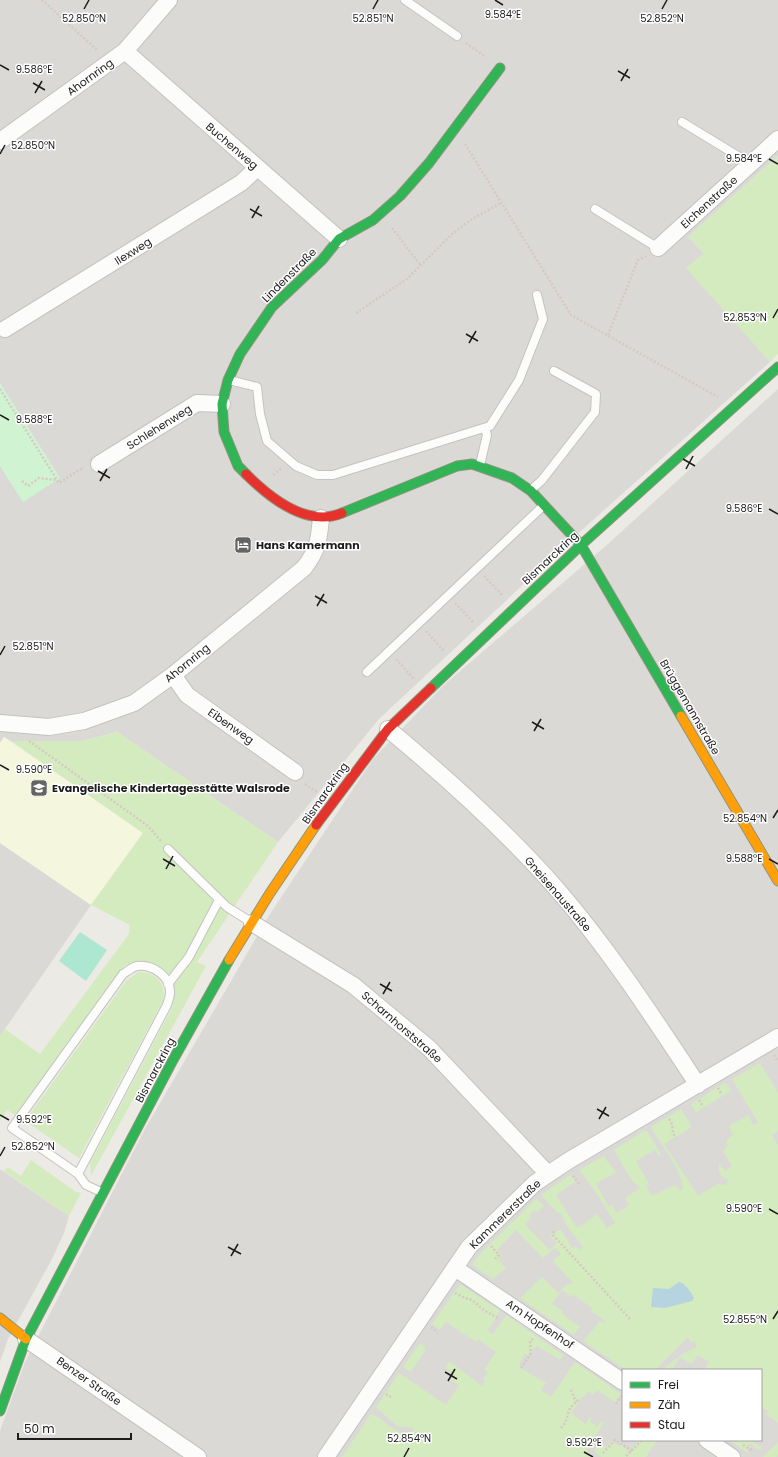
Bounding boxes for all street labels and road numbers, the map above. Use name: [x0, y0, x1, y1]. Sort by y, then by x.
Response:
street label: Ahornring: [63, 55, 117, 99]
street label: Buchenweg: [202, 119, 262, 173]
street label: Eichenstraße: [677, 172, 741, 232]
street label: Ilexweg: [111, 233, 155, 269]
street label: Lindenstraße: [258, 244, 320, 306]
street label: Schlehenweg: [123, 401, 195, 453]
street label: Bismarckring: [518, 528, 582, 588]
street label: Ahornring: [161, 640, 213, 686]
street label: Brüggemannstraße: [656, 656, 724, 758]
street label: Eibenweg: [205, 704, 257, 748]
street label: Bismarckring: [298, 759, 352, 827]
street label: Gneisenaustraße: [521, 853, 595, 935]
street label: Scharnhorststraße: [358, 987, 446, 1067]
street label: Bismarckring: [131, 1035, 179, 1105]
street label: Kammererstraße: [466, 1175, 545, 1252]
street label: Am Hopfenhof: [503, 1295, 578, 1353]
street label: Benzer Straße: [53, 1353, 125, 1409]

